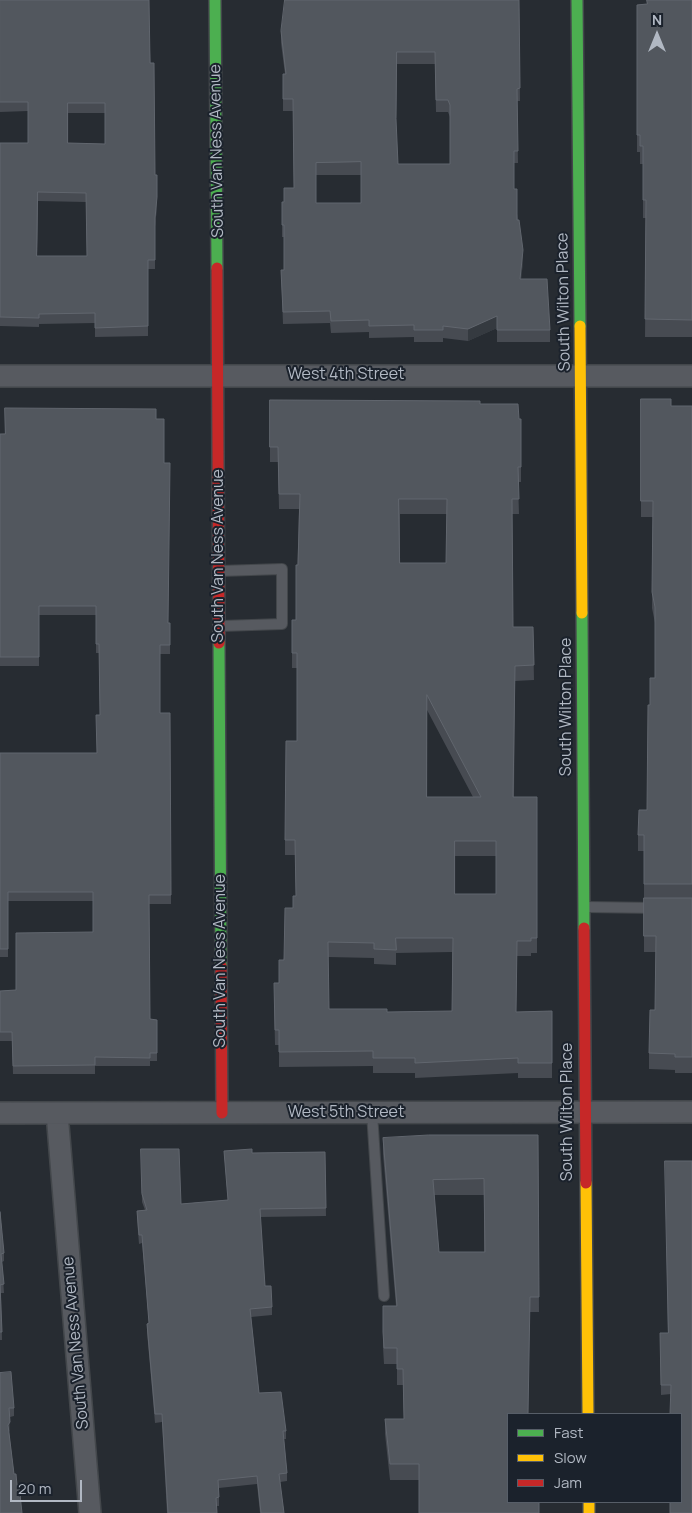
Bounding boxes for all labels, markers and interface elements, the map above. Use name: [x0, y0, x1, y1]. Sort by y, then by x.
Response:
north arrow: [632, 10, 682, 60]
text: N: [652, 10, 662, 29]
street label: South Van Ness Avenue: [206, 64, 228, 238]
street label: South Wilton Place: [553, 233, 575, 371]
street label: West 4th Street: [288, 365, 404, 385]
street label: South Van Ness Avenue: [209, 469, 229, 643]
street label: South Wilton Place: [557, 638, 577, 776]
street label: South Van Ness Avenue: [211, 874, 231, 1048]
street label: South Wilton Place: [558, 1043, 578, 1181]
street label: West 5th Street: [288, 1103, 404, 1123]
street label: South Van Ness Avenue: [59, 1256, 93, 1430]
legend: [507, 1413, 682, 1503]
text: Fast: [554, 1422, 583, 1443]
text: Slow: [554, 1447, 587, 1468]
scale bar: [12, 1470, 85, 1502]
text: Jam: [554, 1472, 582, 1493]
text: 20 m: [18, 1478, 51, 1499]

